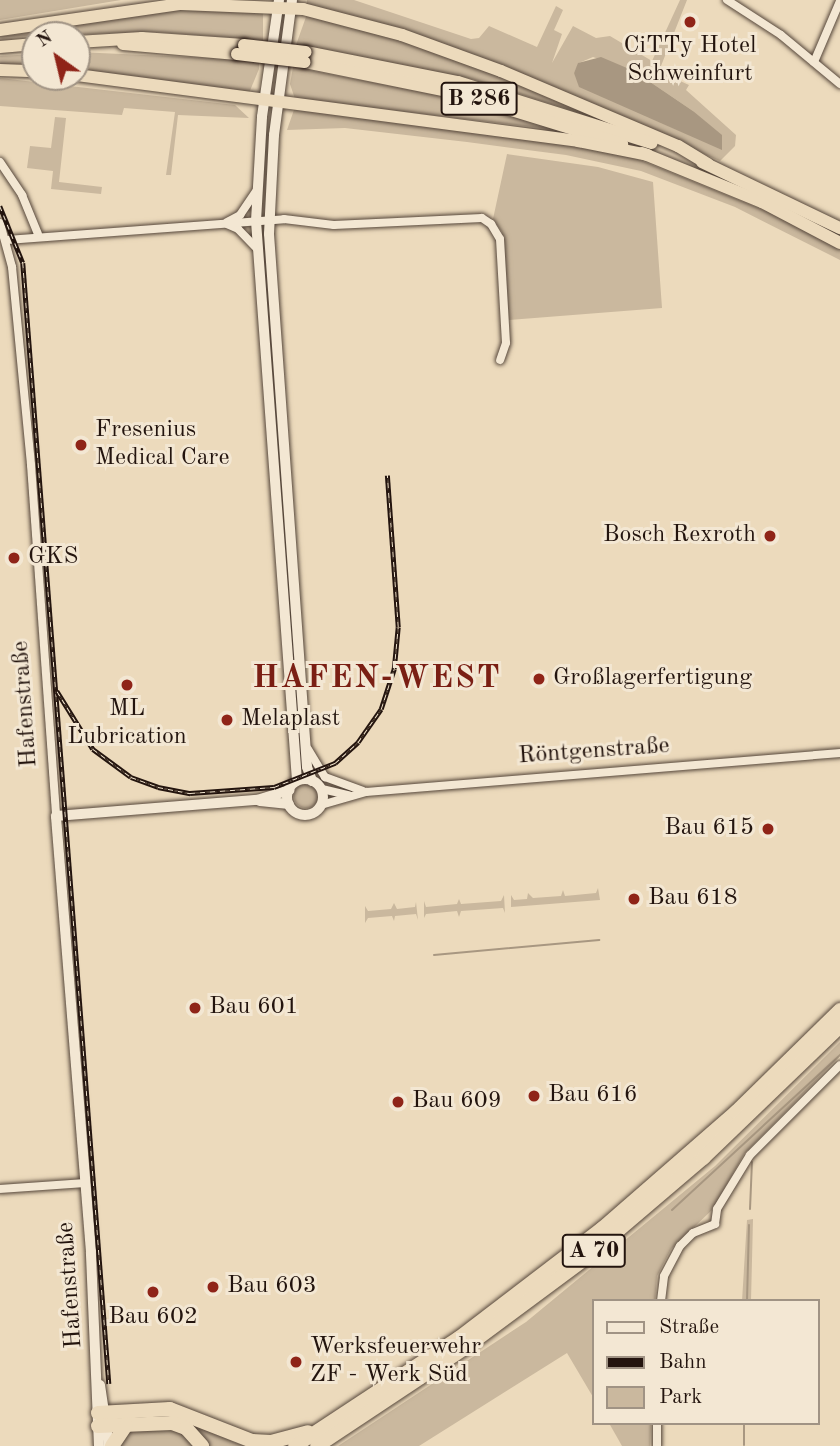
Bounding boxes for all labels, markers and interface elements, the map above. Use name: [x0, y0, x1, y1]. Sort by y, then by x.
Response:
marker: CiTTy Hotel Schweinfurt: [682, 14, 698, 30]
north arrow: [21, 21, 91, 91]
text: N: [34, 28, 56, 52]
place label: CiTTy Hotel Schweinfurt: [623, 33, 757, 89]
road number: B 286: [440, 80, 518, 118]
place label: Fresenius Medical Care: [95, 417, 229, 473]
marker: Fresenius Medical Care: [73, 437, 89, 453]
place label: Bosch Rexroth: [603, 522, 756, 550]
marker: Bosch Rexroth: [762, 528, 778, 544]
place label: GKS: [28, 544, 78, 572]
marker: GKS: [6, 550, 22, 566]
street label: Hafenstraße: [7, 640, 45, 768]
district label: HAFEN-WEST: [253, 660, 501, 698]
place label: Großlagerfertigung: [553, 665, 752, 693]
marker: Großlagerfertigung: [531, 671, 547, 687]
marker: ML Lubrication: [119, 677, 135, 693]
place label: ML Lubrication: [67, 696, 187, 752]
place label: Melaplast: [241, 706, 340, 734]
marker: Melaplast: [219, 712, 235, 728]
street label: Röntgenstraße: [517, 732, 671, 772]
place label: Bau 615: [664, 815, 754, 843]
marker: Bau 615: [760, 821, 776, 837]
place label: Bau 618: [648, 885, 738, 913]
marker: Bau 618: [626, 891, 642, 907]
place label: Bau 601: [209, 994, 299, 1022]
marker: Bau 601: [187, 1000, 203, 1016]
place label: Bau 616: [548, 1082, 638, 1110]
place label: Bau 609: [412, 1088, 502, 1116]
marker: Bau 616: [526, 1088, 542, 1104]
marker: Bau 609: [390, 1094, 406, 1110]
street label: Hafenstraße: [52, 1221, 90, 1349]
road number: A 70: [561, 1232, 627, 1270]
place label: Bau 603: [227, 1273, 317, 1301]
marker: Bau 603: [205, 1279, 221, 1295]
marker: Bau 602: [145, 1284, 161, 1300]
legend: [592, 1299, 819, 1425]
place label: Bau 602: [108, 1304, 198, 1332]
text: Straße: [659, 1317, 719, 1338]
place label: Werksfeuerwehr ZF - Werk Süd: [310, 1334, 481, 1390]
text: Bahn: [659, 1352, 707, 1373]
marker: Werksfeuerwehr ZF - Werk Süd: [288, 1354, 304, 1370]
text: Park: [659, 1387, 702, 1408]

